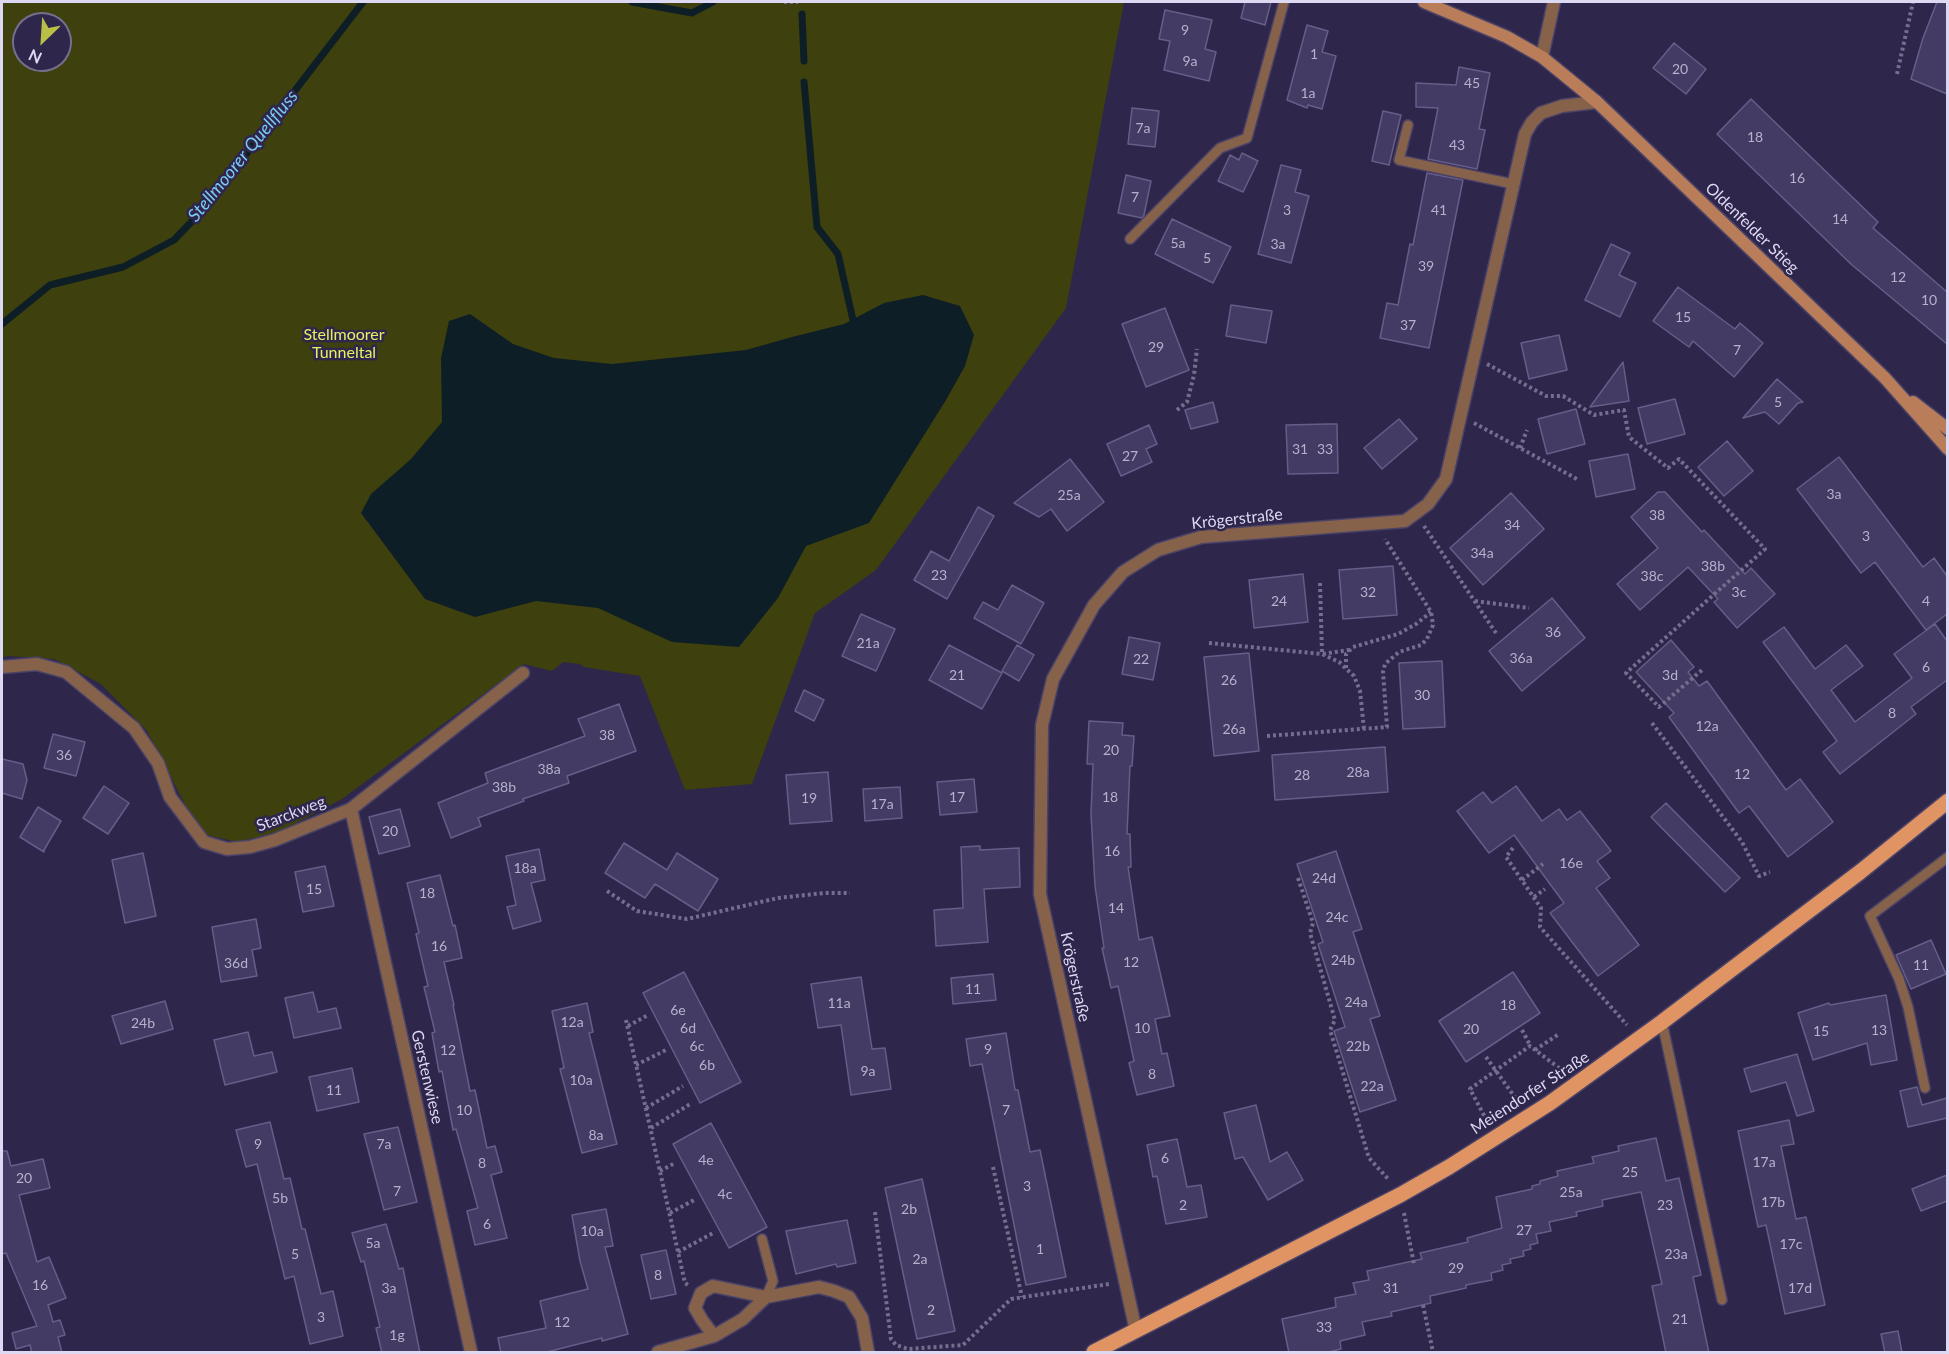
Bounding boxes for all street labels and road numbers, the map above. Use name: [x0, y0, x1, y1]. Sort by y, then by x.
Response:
street label: Oldenfelder Stieg: [1701, 179, 1803, 277]
street label: Krögerstraße: [1190, 505, 1284, 533]
street label: Starckweg: [254, 792, 328, 836]
street label: Krögerstraße: [1056, 930, 1094, 1024]
street label: Gerstenwiese: [407, 1028, 447, 1126]
street label: Meiendorfer Straße: [1467, 1048, 1593, 1138]

